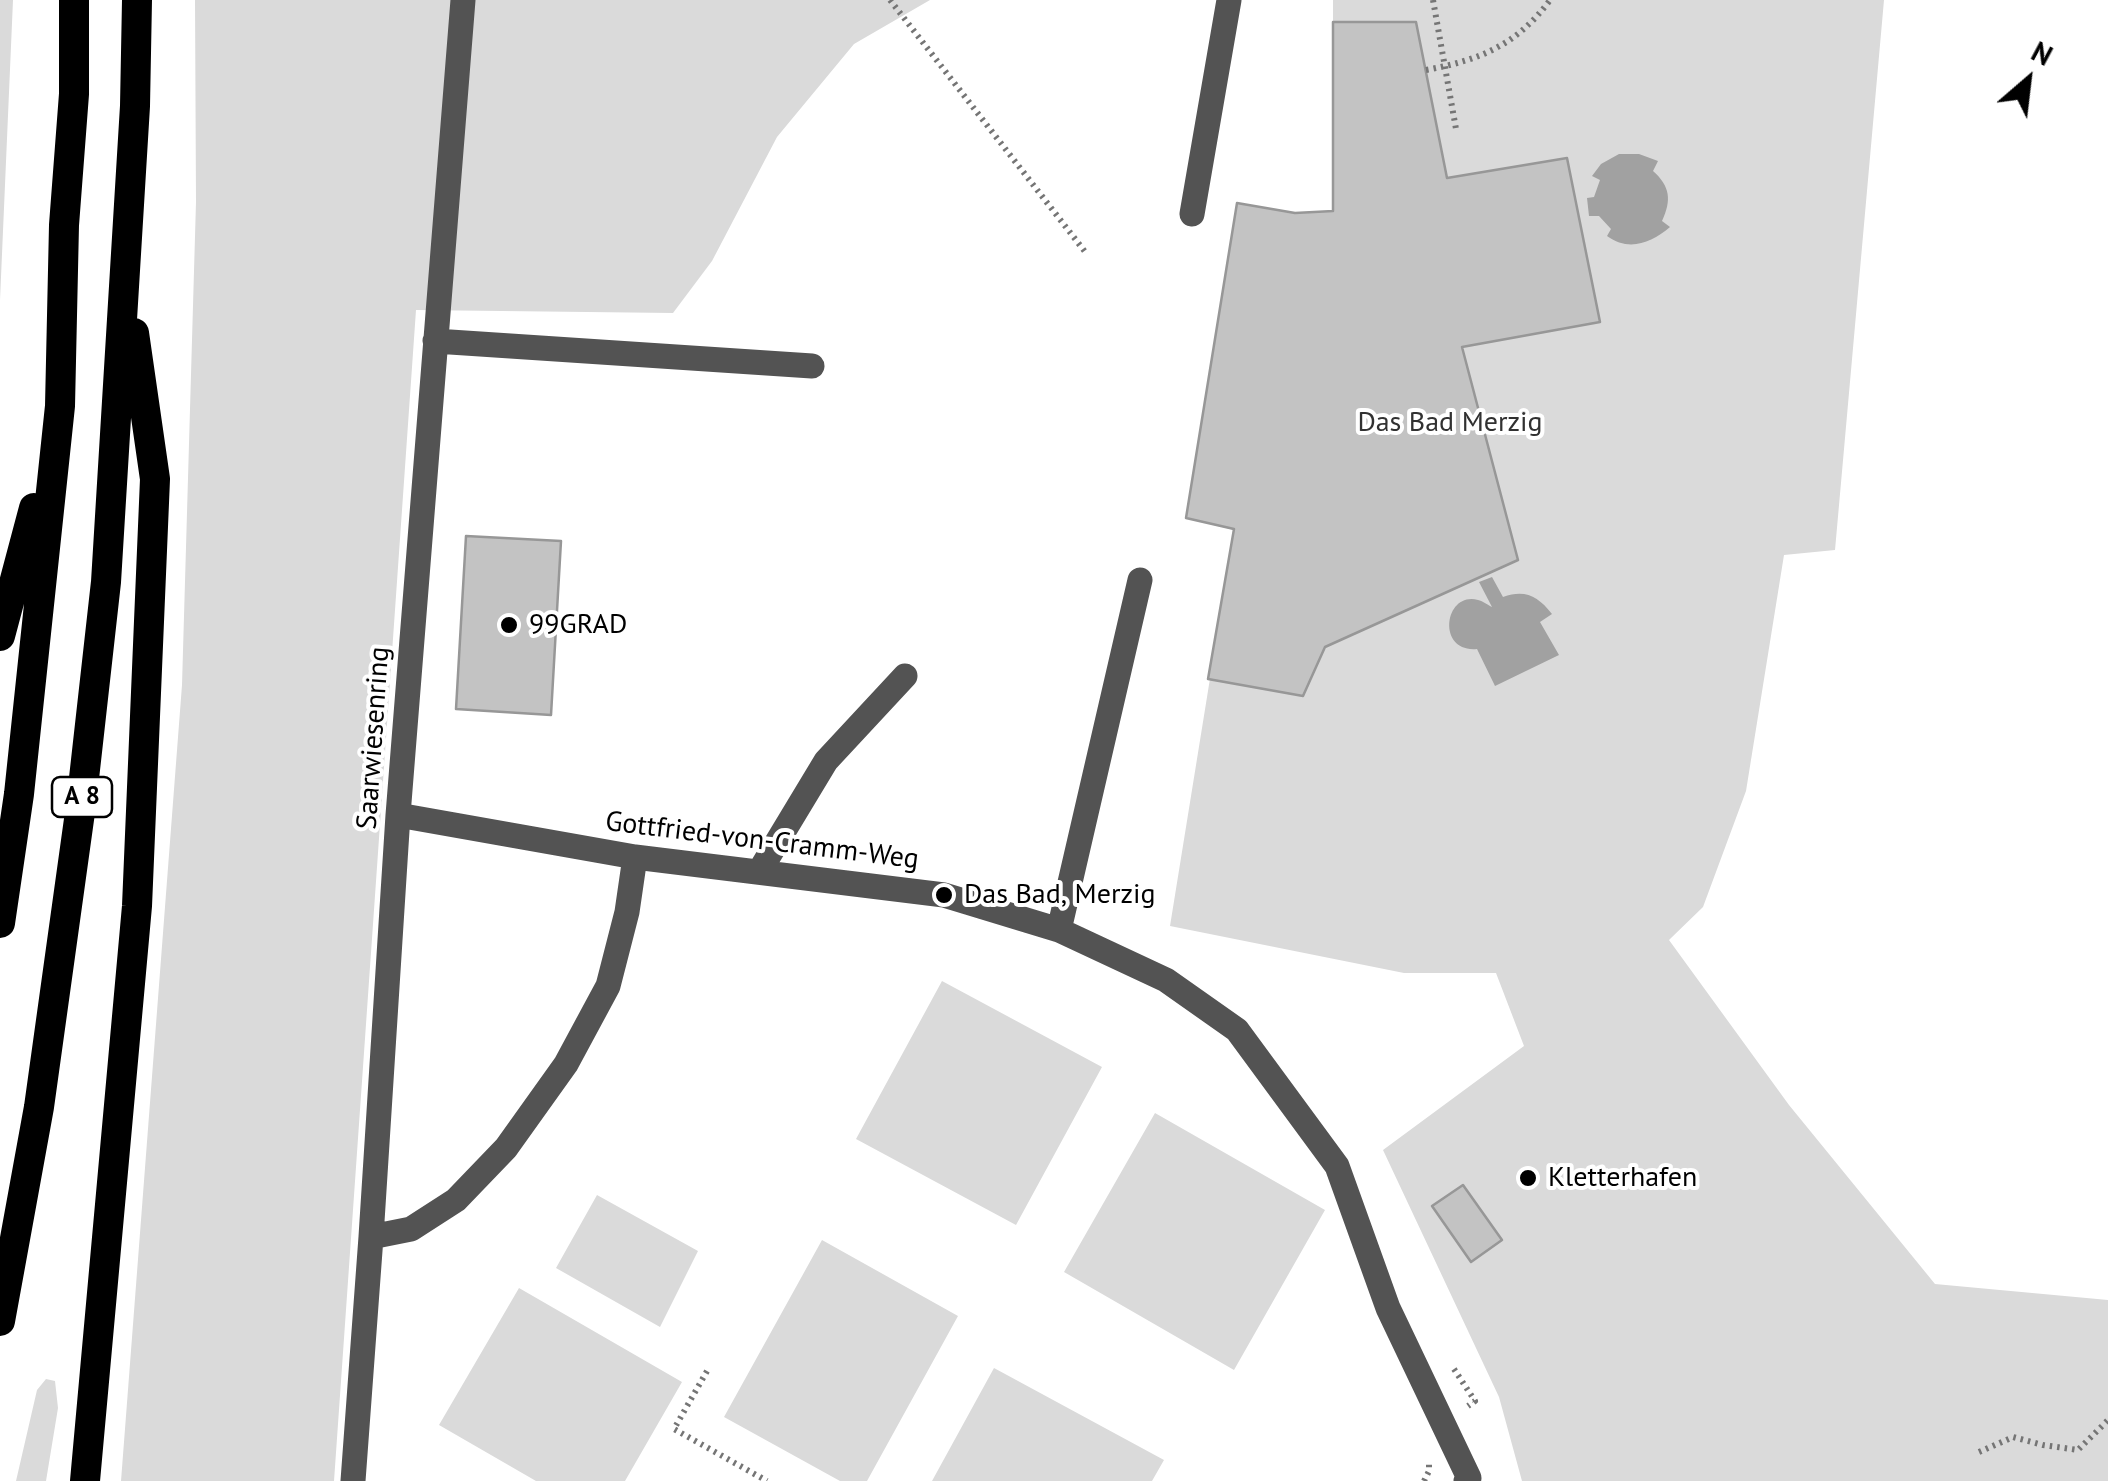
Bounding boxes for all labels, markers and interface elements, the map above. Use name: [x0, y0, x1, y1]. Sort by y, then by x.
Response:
north arrow: [1978, 30, 2078, 130]
text: N: [2026, 32, 2059, 74]
park label: Das Bad Merzig: [1357, 406, 1543, 440]
place label: 99GRAD: [529, 608, 627, 642]
marker: 99GRAD: [498, 614, 520, 636]
street label: Saarwiesenring: [351, 645, 397, 831]
road number: A 8: [52, 777, 112, 817]
street label: Gottfried-von-Cramm-Weg: [603, 805, 921, 877]
place label: Das Bad, Merzig: [964, 878, 1155, 912]
marker: Das Bad, Merzig: [933, 884, 955, 906]
place label: Kletterhafen: [1548, 1161, 1697, 1195]
marker: Kletterhafen: [1517, 1167, 1539, 1189]

